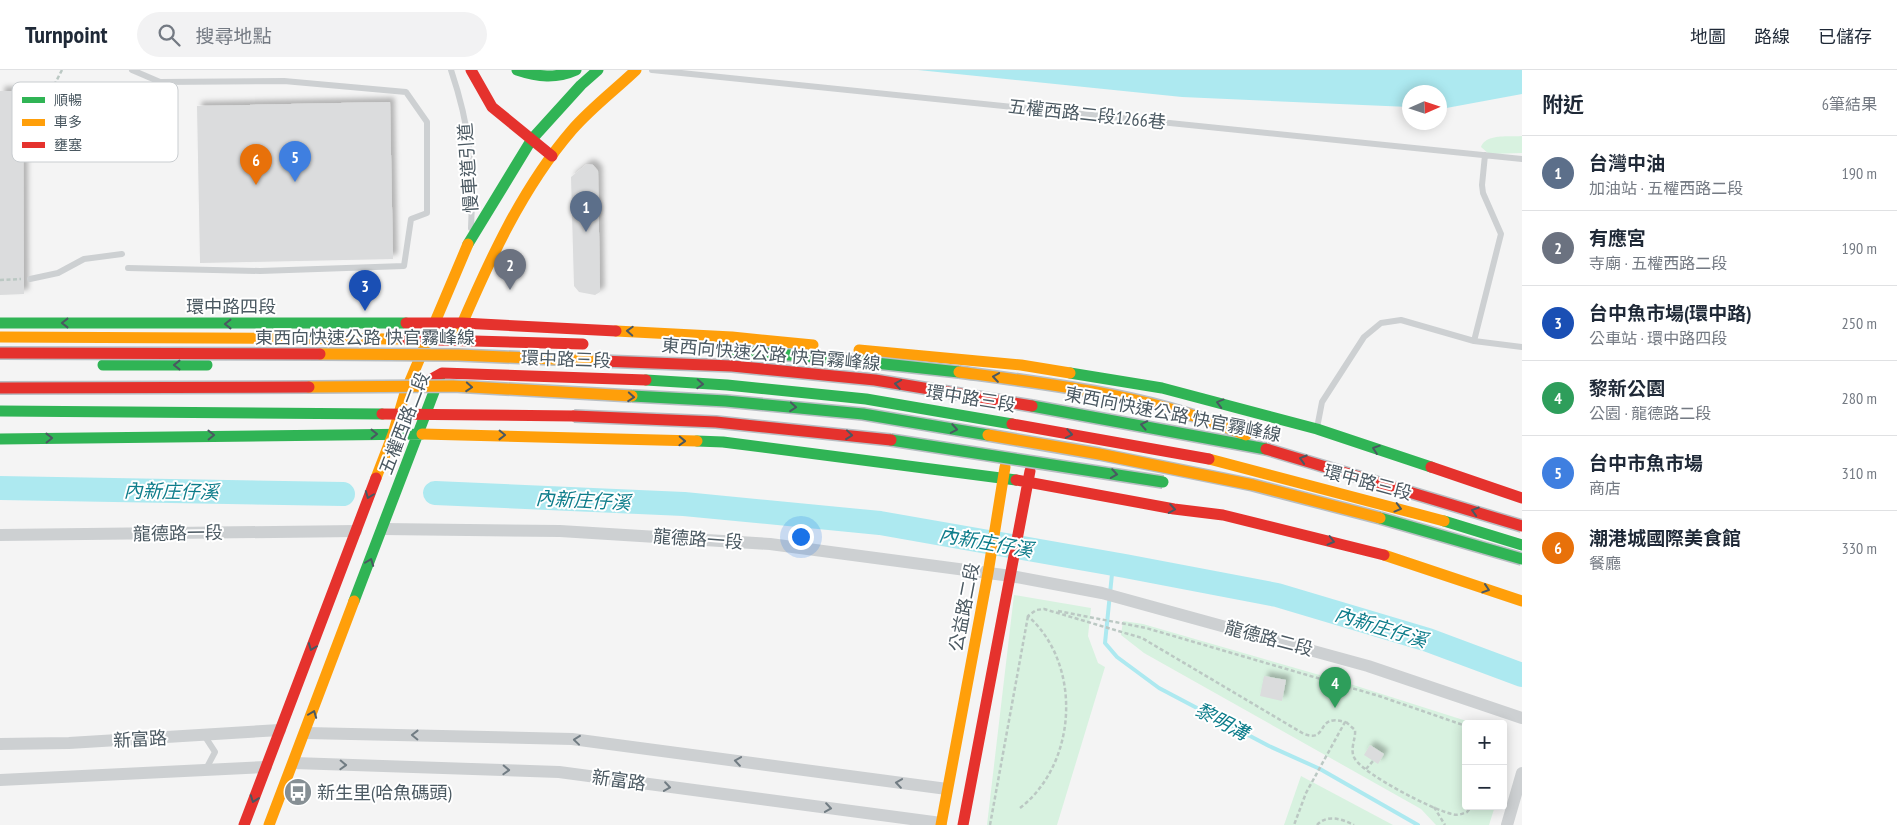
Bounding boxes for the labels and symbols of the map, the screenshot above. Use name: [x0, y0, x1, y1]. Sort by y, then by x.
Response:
legend: [12, 82, 178, 162]
north arrow: [1402, 85, 1447, 130]
text: 順暢: [54, 91, 82, 109]
street label: 五權西路二段1266巷: [1007, 94, 1167, 134]
text: 車多: [54, 113, 82, 131]
street label: 慢車道引道: [453, 122, 483, 214]
text: 壅塞: [54, 136, 82, 154]
pin: 5: [279, 141, 311, 182]
pin: 6: [240, 144, 272, 185]
pin: 1: [570, 191, 602, 232]
pin: 2: [494, 249, 526, 290]
pin: 3: [349, 270, 381, 311]
street label: 環中路四段: [186, 295, 276, 318]
one-way arrow: [61, 318, 68, 328]
one-way arrow: [223, 319, 231, 329]
street label: 東西向快速公路 快官霧峰線: [255, 326, 475, 349]
one-way arrow: [626, 326, 634, 337]
street label: 東西向快速公路 快官霧峰線: [661, 333, 881, 375]
street label: 環中路三段: [521, 346, 611, 372]
one-way arrow: [173, 360, 180, 370]
street label: 五權西路二段: [374, 368, 434, 478]
one-way arrow: [991, 373, 1000, 383]
one-way arrow: [696, 378, 704, 389]
one-way arrow: [893, 379, 902, 389]
street label: 環中路三段: [925, 380, 1017, 416]
one-way arrow: [465, 382, 473, 393]
street label: 東西向快速公路 快官霧峰線: [1063, 382, 1283, 446]
one-way arrow: [627, 392, 635, 403]
one-way arrow: [1217, 399, 1225, 409]
one-way arrow: [789, 401, 797, 412]
one-way arrow: [1140, 421, 1149, 431]
one-way arrow: [950, 424, 958, 434]
one-way arrow: [1065, 428, 1073, 438]
one-way arrow: [370, 429, 378, 439]
one-way arrow: [208, 430, 215, 440]
one-way arrow: [499, 430, 507, 441]
one-way arrow: [845, 430, 853, 441]
one-way arrow: [45, 433, 53, 443]
one-way arrow: [679, 435, 687, 446]
one-way arrow: [1372, 445, 1381, 455]
one-way arrow: [1300, 454, 1308, 464]
street label: 環中路三段: [1322, 459, 1414, 505]
one-way arrow: [1109, 469, 1118, 479]
water label: 內新庄仔溪: [123, 478, 222, 504]
water label: 內新庄仔溪: [535, 486, 634, 515]
one-way arrow: [365, 491, 375, 499]
one-way arrow: [1393, 502, 1402, 513]
one-way arrow: [1167, 503, 1176, 513]
one-way arrow: [1472, 507, 1480, 517]
street label: 龍德路一段: [133, 521, 223, 545]
water label: 內新庄仔溪: [937, 522, 1038, 563]
street label: 龍德路一段: [652, 524, 744, 554]
your location: [788, 524, 814, 550]
one-way arrow: [1326, 535, 1335, 546]
one-way arrow: [364, 559, 374, 567]
street label: 公益路二段: [944, 561, 984, 653]
one-way arrow: [1481, 583, 1490, 593]
water label: 內新庄仔溪: [1332, 602, 1433, 653]
street label: 龍德路二段: [1223, 615, 1315, 661]
one-way arrow: [308, 643, 318, 651]
pin: 4: [1319, 667, 1351, 708]
water label: 黎明溝: [1191, 697, 1255, 746]
one-way arrow: [307, 711, 317, 719]
street label: 新富路: [112, 726, 168, 752]
one-way arrow: [410, 730, 418, 741]
one-way arrow: [573, 735, 581, 746]
one-way arrow: [734, 756, 742, 767]
one-way arrow: [339, 759, 347, 770]
one-way arrow: [502, 765, 510, 776]
street label: 新富路: [591, 765, 647, 795]
bus stop icon: 新生里(哈魚碼頭): [283, 777, 313, 807]
one-way arrow: [895, 778, 903, 788]
place label: 新生里(哈魚碼頭): [317, 781, 452, 804]
one-way arrow: [663, 781, 671, 791]
one-way arrow: [250, 794, 260, 803]
one-way arrow: [824, 802, 832, 813]

